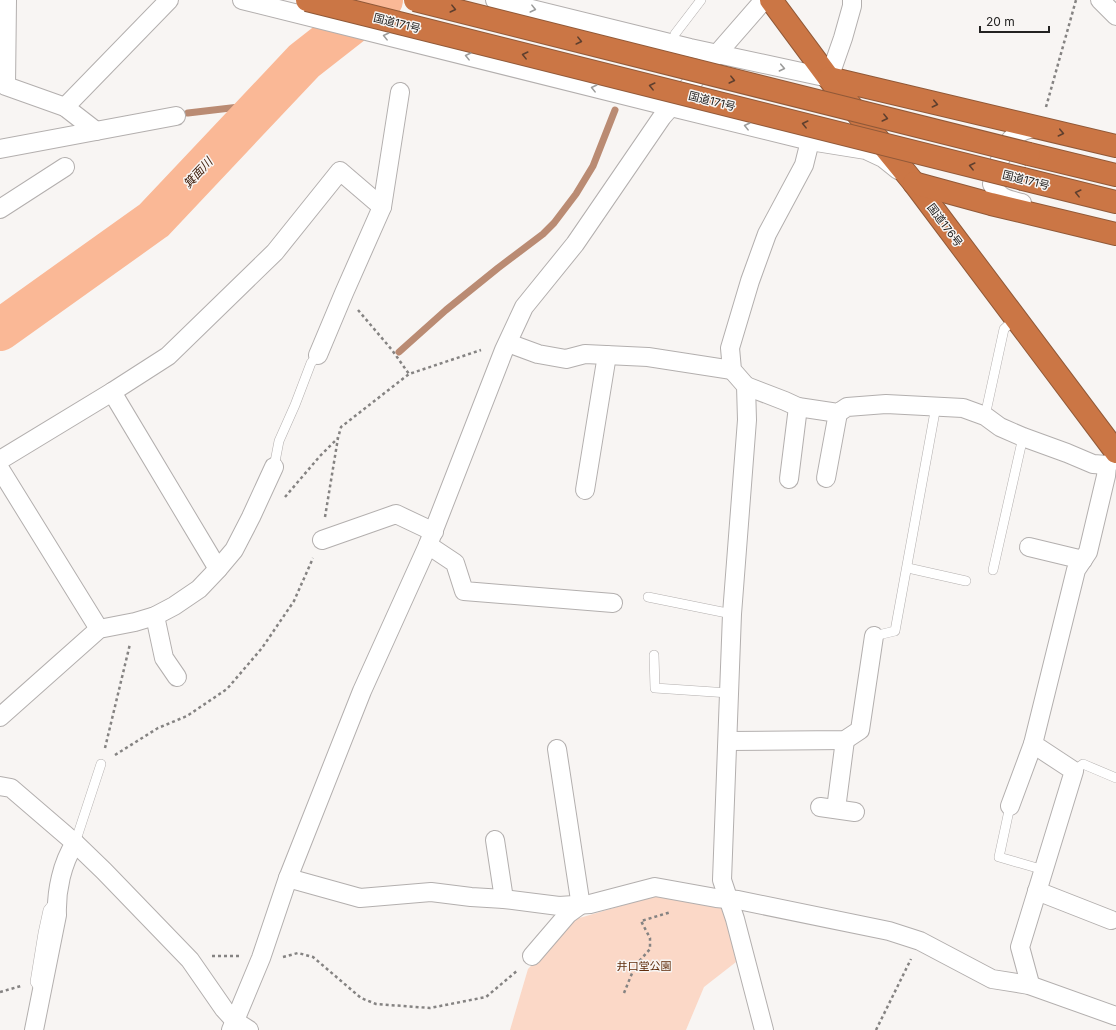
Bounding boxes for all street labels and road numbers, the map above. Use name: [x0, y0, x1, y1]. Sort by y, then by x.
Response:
street label: 国道171号: [372, 10, 422, 36]
street label: 国道171号: [687, 88, 737, 114]
street label: 国道171号: [1001, 167, 1051, 193]
street label: 国道176号: [924, 201, 966, 249]

